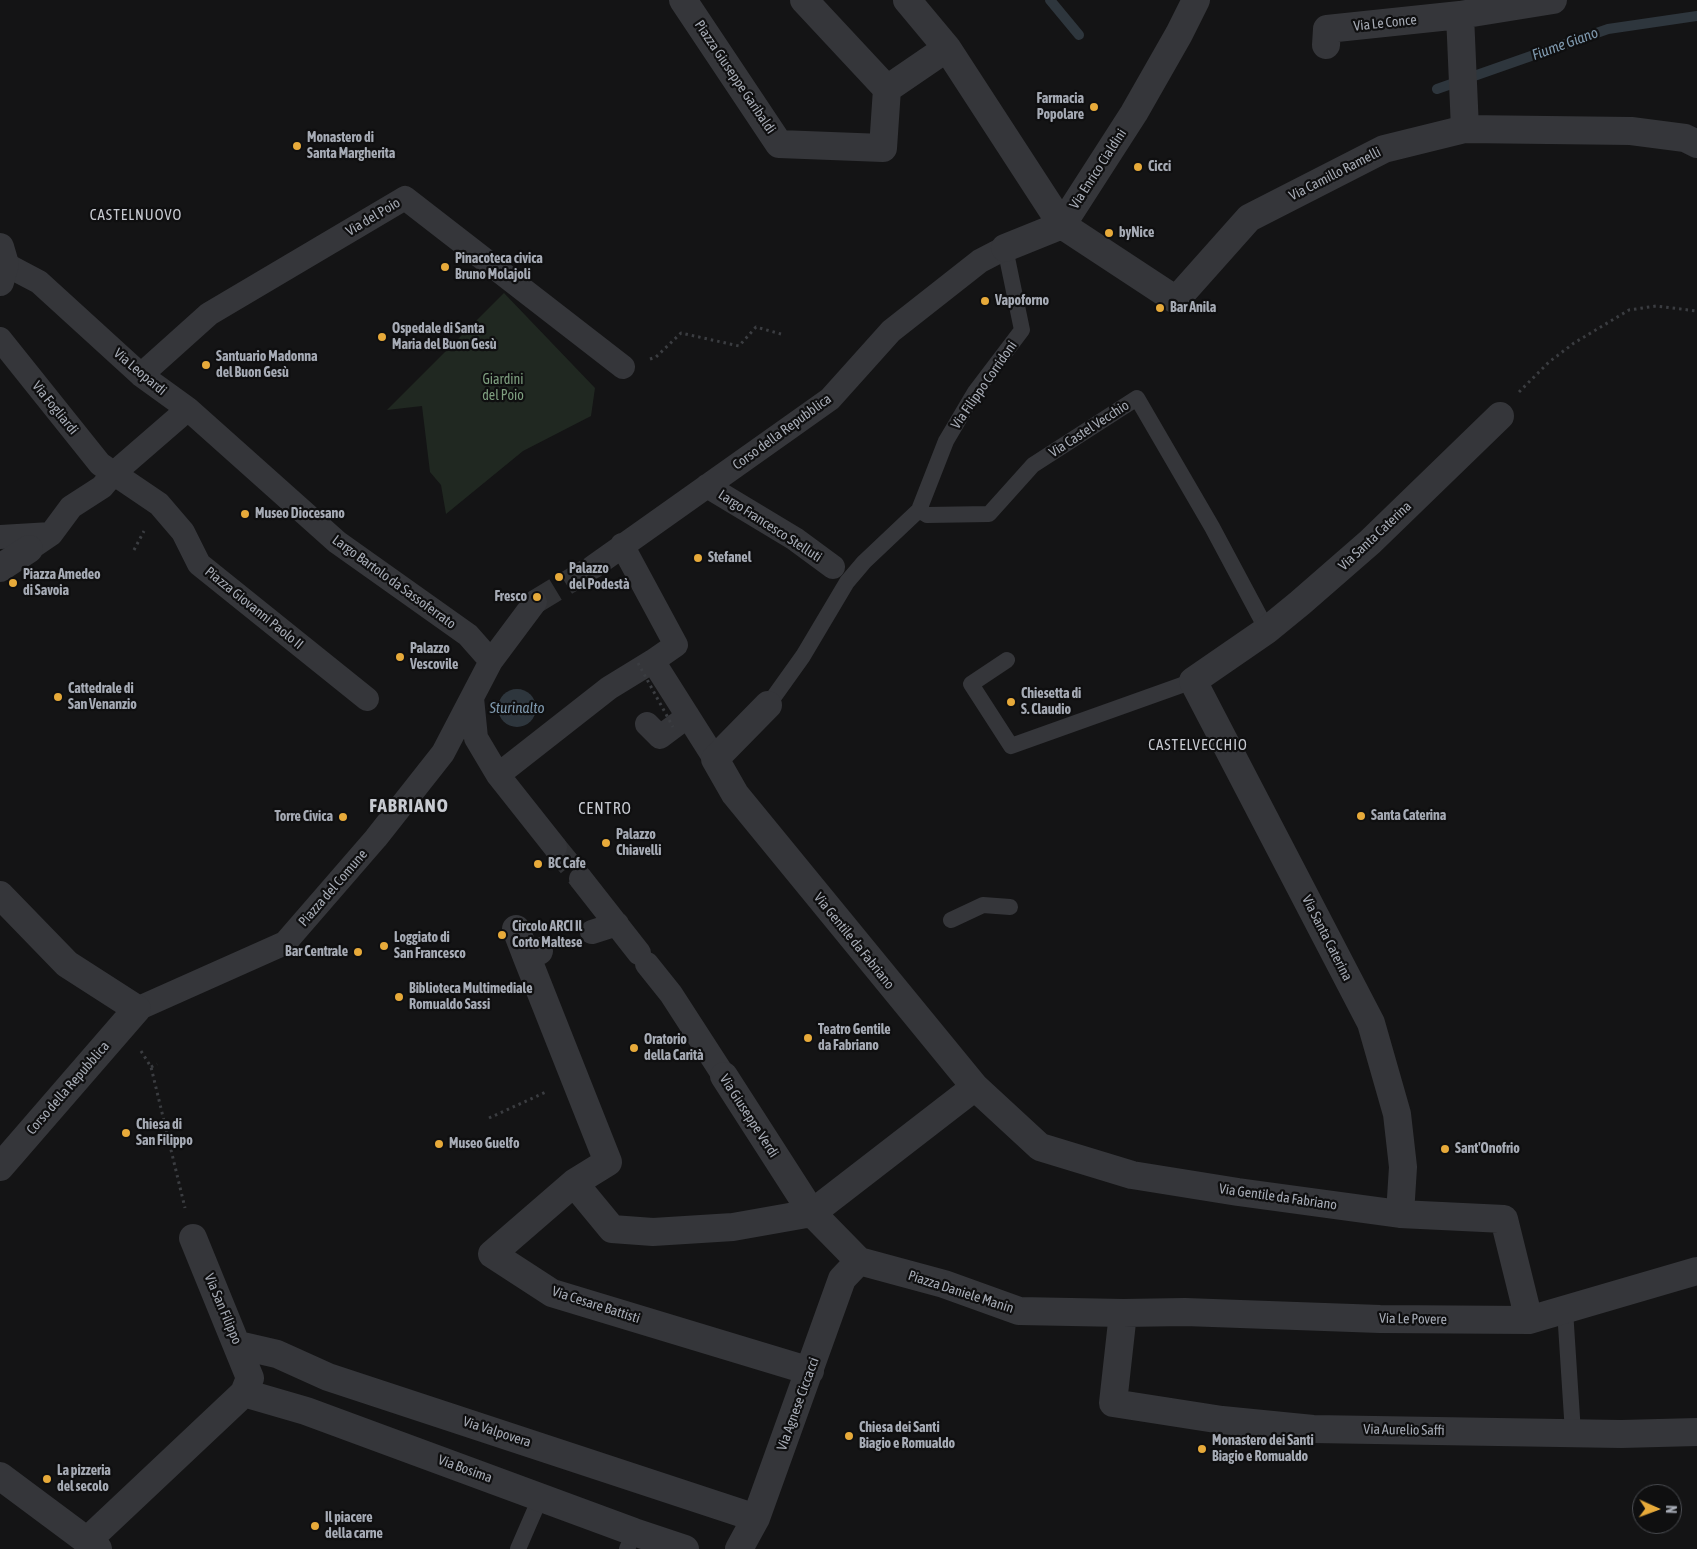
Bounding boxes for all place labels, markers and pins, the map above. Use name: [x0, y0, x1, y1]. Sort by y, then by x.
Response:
place label: Farmacia Popolare: [1036, 91, 1084, 124]
marker: Farmacia Popolare: [1088, 101, 1100, 113]
place label: Monastero di Santa Margherita: [307, 130, 395, 162]
marker: Monastero di Santa Margherita: [291, 140, 303, 152]
place label: Cicci: [1148, 159, 1171, 175]
marker: Cicci: [1132, 161, 1144, 173]
place label: byNice: [1119, 225, 1154, 241]
marker: byNice: [1103, 227, 1115, 239]
place label: Pinacoteca civica Bruno Molajoli: [455, 251, 543, 284]
marker: Pinacoteca civica Bruno Molajoli: [439, 261, 451, 273]
place label: Vapoforno: [995, 293, 1049, 309]
marker: Vapoforno: [979, 295, 991, 307]
place label: Bar Anila: [1170, 300, 1216, 316]
marker: Bar Anila: [1154, 302, 1166, 314]
place label: Ospedale di Santa Maria del Buon Gesù: [392, 321, 496, 354]
marker: Ospedale di Santa Maria del Buon Gesù: [376, 331, 388, 343]
place label: Santuario Madonna del Buon Gesù: [216, 349, 318, 382]
marker: Santuario Madonna del Buon Gesù: [200, 359, 212, 371]
place label: Museo Diocesano: [255, 506, 345, 522]
marker: Museo Diocesano: [239, 508, 251, 520]
place label: Stefanel: [708, 550, 751, 566]
marker: Stefanel: [692, 552, 704, 564]
place label: Palazzo del Podestà: [569, 561, 629, 594]
place label: Piazza Amedeo di Savoia: [23, 567, 101, 600]
marker: Palazzo del Podestà: [553, 571, 565, 583]
marker: Piazza Amedeo di Savoia: [7, 577, 19, 589]
place label: Fresco: [494, 589, 527, 605]
marker: Fresco: [531, 591, 543, 603]
place label: Palazzo Vescovile: [410, 641, 458, 674]
marker: Palazzo Vescovile: [394, 651, 406, 663]
place label: Cattedrale di San Venanzio: [68, 681, 137, 714]
place label: Chiesetta di S. Claudio: [1021, 686, 1081, 719]
marker: Cattedrale di San Venanzio: [52, 691, 64, 703]
marker: Chiesetta di S. Claudio: [1005, 696, 1017, 708]
place label: Santa Caterina: [1371, 808, 1446, 824]
place label: Torre Civica: [274, 809, 333, 825]
marker: Santa Caterina: [1355, 810, 1367, 822]
marker: Torre Civica: [337, 811, 349, 823]
place label: Palazzo Chiavelli: [616, 827, 661, 860]
marker: Palazzo Chiavelli: [600, 837, 612, 849]
place label: BC Cafe: [548, 856, 586, 872]
marker: BC Cafe: [532, 858, 544, 870]
place label: Circolo ARCI Il Corto Maltese: [512, 919, 582, 952]
marker: Circolo ARCI Il Corto Maltese: [496, 929, 508, 941]
place label: Loggiato di San Francesco: [394, 930, 466, 962]
marker: Loggiato di San Francesco: [378, 940, 390, 952]
place label: Bar Centrale: [285, 944, 348, 960]
marker: Bar Centrale: [352, 946, 364, 958]
place label: Biblioteca Multimediale Romualdo Sassi: [409, 981, 533, 1014]
marker: Biblioteca Multimediale Romualdo Sassi: [393, 991, 405, 1003]
place label: Teatro Gentile da Fabriano: [818, 1022, 891, 1054]
place label: Oratorio della Carità: [644, 1032, 704, 1064]
marker: Teatro Gentile da Fabriano: [802, 1032, 814, 1044]
marker: Oratorio della Carità: [628, 1042, 640, 1054]
place label: Chiesa di San Filippo: [136, 1117, 193, 1150]
marker: Chiesa di San Filippo: [120, 1127, 132, 1139]
place label: Museo Guelfo: [449, 1136, 520, 1152]
marker: Museo Guelfo: [433, 1138, 445, 1150]
place label: Sant'Onofrio: [1455, 1141, 1520, 1157]
marker: Sant'Onofrio: [1439, 1143, 1451, 1155]
place label: Chiesa dei Santi Biagio e Romualdo: [859, 1420, 955, 1452]
marker: Chiesa dei Santi Biagio e Romualdo: [843, 1430, 855, 1442]
place label: Monastero dei Santi Biagio e Romualdo: [1212, 1433, 1314, 1465]
marker: Monastero dei Santi Biagio e Romualdo: [1196, 1443, 1208, 1455]
place label: La pizzeria del secolo: [57, 1463, 111, 1495]
marker: La pizzeria del secolo: [41, 1473, 53, 1485]
place label: Il piacere della carne: [325, 1510, 383, 1542]
marker: Il piacere della carne: [309, 1520, 321, 1532]

